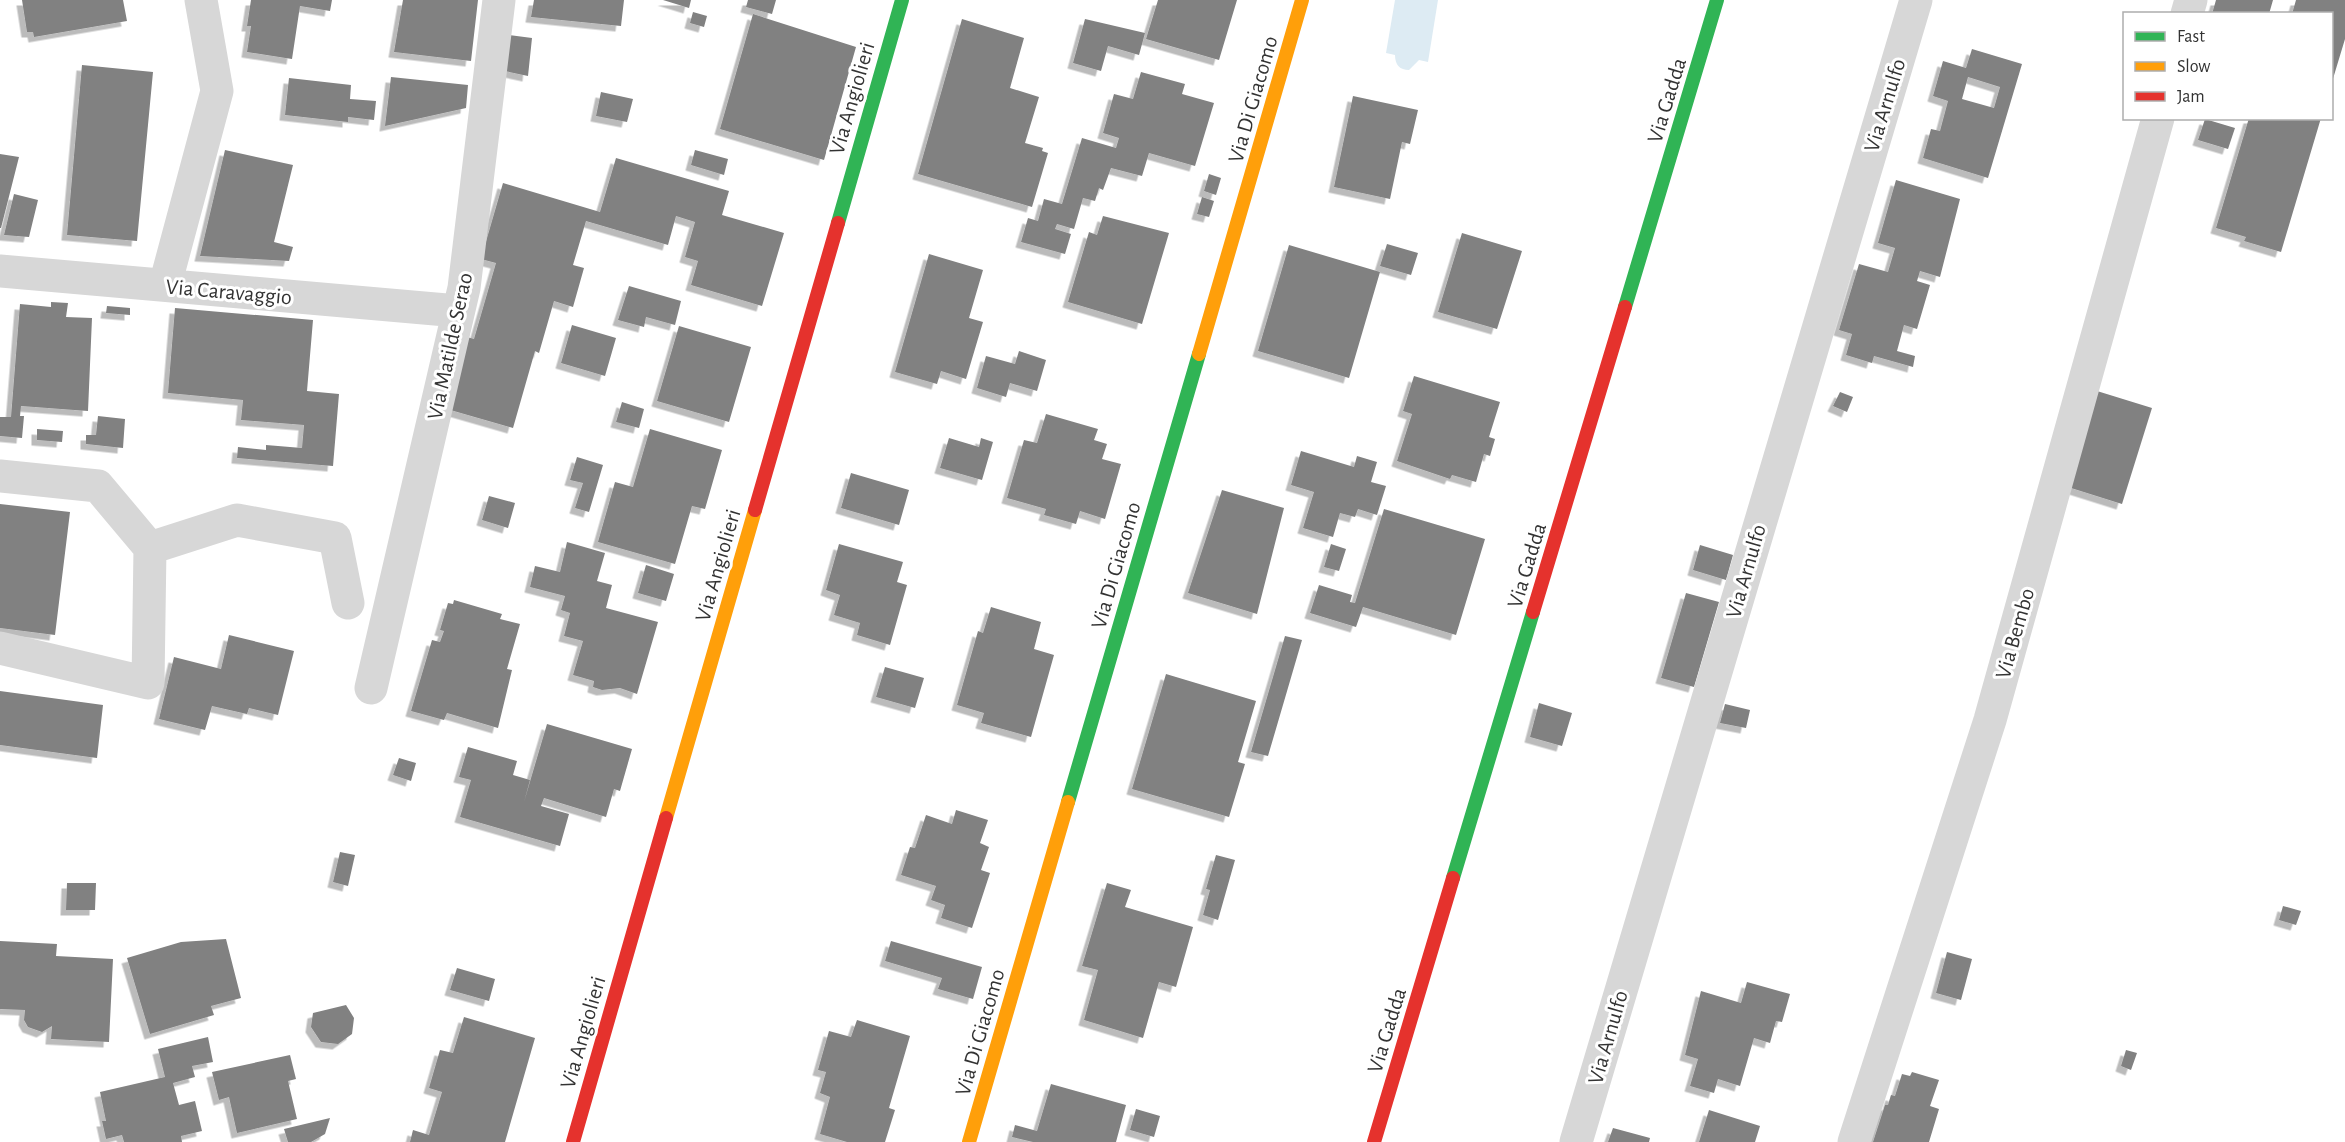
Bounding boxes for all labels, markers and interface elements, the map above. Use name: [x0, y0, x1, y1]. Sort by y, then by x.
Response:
legend: [2123, 12, 2333, 120]
text: Fast: [2177, 28, 2205, 46]
street label: Via Di Giacomo: [1224, 33, 1282, 165]
street label: Via Angiolieri: [825, 40, 878, 157]
street label: Via Gadda: [1644, 55, 1690, 145]
street label: Via Arnulfo: [1860, 56, 1910, 155]
text: Slow: [2177, 58, 2210, 76]
text: Jam: [2177, 88, 2205, 106]
street label: Via Matilde Serao: [424, 271, 476, 422]
street label: Via Caravaggio: [165, 276, 293, 308]
street label: Via Di Giacomo: [1087, 499, 1145, 631]
street label: Via Angiolieri: [691, 507, 744, 624]
street label: Via Gadda: [1504, 520, 1550, 610]
street label: Via Arnulfo: [1722, 522, 1770, 621]
street label: Via Bembo: [1992, 586, 2038, 681]
street label: Via Di Giacomo: [951, 966, 1009, 1098]
street label: Via Angiolieri: [556, 974, 609, 1091]
street label: Via Gadda: [1364, 985, 1410, 1075]
street label: Via Arnulfo: [1584, 988, 1632, 1087]

